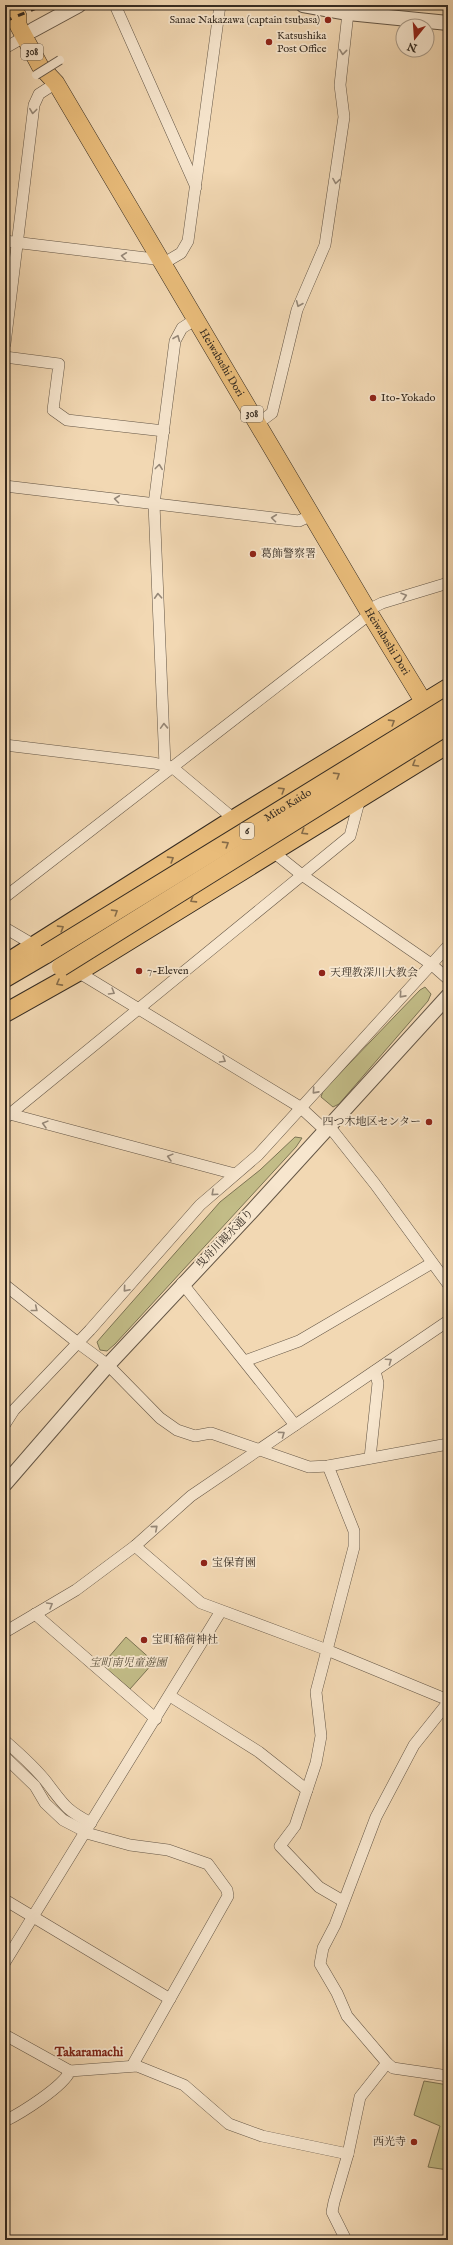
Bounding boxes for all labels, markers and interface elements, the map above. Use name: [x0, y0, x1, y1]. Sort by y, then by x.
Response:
place label: Sanae Nakazawa (captain tsubasa): [169, 13, 320, 27]
marker: Sanae Nakazawa (captain tsubasa): [323, 15, 333, 25]
north arrow: [395, 18, 435, 58]
place label: Katsushika Post Office: [277, 29, 327, 56]
marker: Katsushika Post Office: [264, 37, 274, 47]
text: N: [405, 38, 420, 55]
road number: 308: [21, 44, 43, 60]
one-way arrow: [339, 49, 348, 55]
one-way arrow: [29, 108, 38, 114]
one-way arrow: [332, 178, 341, 184]
one-way arrow: [121, 251, 127, 260]
one-way arrow: [296, 301, 304, 308]
street label: Heiwabashi Dori: [196, 326, 247, 399]
one-way arrow: [173, 335, 181, 342]
place label: Ito-Yokado: [381, 391, 436, 405]
marker: Ito-Yokado: [368, 393, 378, 403]
road number: 308: [241, 406, 263, 422]
one-way arrow: [154, 464, 163, 470]
one-way arrow: [114, 495, 120, 504]
one-way arrow: [271, 514, 277, 523]
place label: 葛飾警察署: [261, 547, 316, 561]
marker: 葛飾警察署: [248, 549, 258, 559]
one-way arrow: [400, 592, 407, 601]
one-way arrow: [154, 593, 163, 599]
street label: Heiwabashi Dori: [361, 605, 413, 678]
one-way arrow: [388, 719, 395, 727]
one-way arrow: [159, 723, 168, 729]
one-way arrow: [412, 759, 419, 767]
one-way arrow: [333, 773, 340, 780]
street label: Mito Kaido: [262, 786, 314, 825]
one-way arrow: [278, 787, 285, 795]
road number: 6: [240, 823, 254, 839]
one-way arrow: [301, 827, 308, 835]
one-way arrow: [222, 841, 229, 848]
one-way arrow: [167, 856, 174, 863]
one-way arrow: [191, 896, 198, 903]
one-way arrow: [111, 909, 118, 916]
one-way arrow: [57, 925, 64, 932]
place label: 7-Eleven: [147, 964, 189, 978]
marker: 7-Eleven: [134, 966, 144, 976]
place label: 天理教深川大教会: [330, 966, 418, 980]
marker: 天理教深川大教会: [317, 968, 327, 978]
one-way arrow: [56, 979, 63, 986]
one-way arrow: [108, 988, 115, 995]
one-way arrow: [399, 990, 407, 998]
one-way arrow: [219, 1055, 226, 1062]
one-way arrow: [312, 1086, 319, 1094]
place label: 四つ木地区センター: [322, 1115, 421, 1129]
marker: 四つ木地区センター: [424, 1117, 434, 1127]
one-way arrow: [41, 1120, 48, 1129]
one-way arrow: [167, 1153, 174, 1162]
one-way arrow: [211, 1188, 218, 1195]
street label: 曳舟川親水通り: [193, 1206, 257, 1272]
one-way arrow: [124, 1284, 131, 1292]
one-way arrow: [31, 1304, 38, 1311]
one-way arrow: [385, 1359, 392, 1366]
one-way arrow: [277, 1432, 284, 1439]
one-way arrow: [150, 1525, 158, 1533]
place label: 宝保育園: [212, 1556, 256, 1570]
marker: 宝保育園: [199, 1558, 209, 1568]
one-way arrow: [46, 1602, 53, 1610]
place label: 宝町稲荷神社: [152, 1633, 218, 1647]
marker: 宝町稲荷神社: [139, 1635, 149, 1645]
park label: 宝町南児童遊園: [90, 1656, 168, 1670]
district label: Takaramachi: [54, 2044, 124, 2061]
place label: 西光寺: [373, 2135, 406, 2149]
marker: 西光寺: [409, 2137, 419, 2147]

